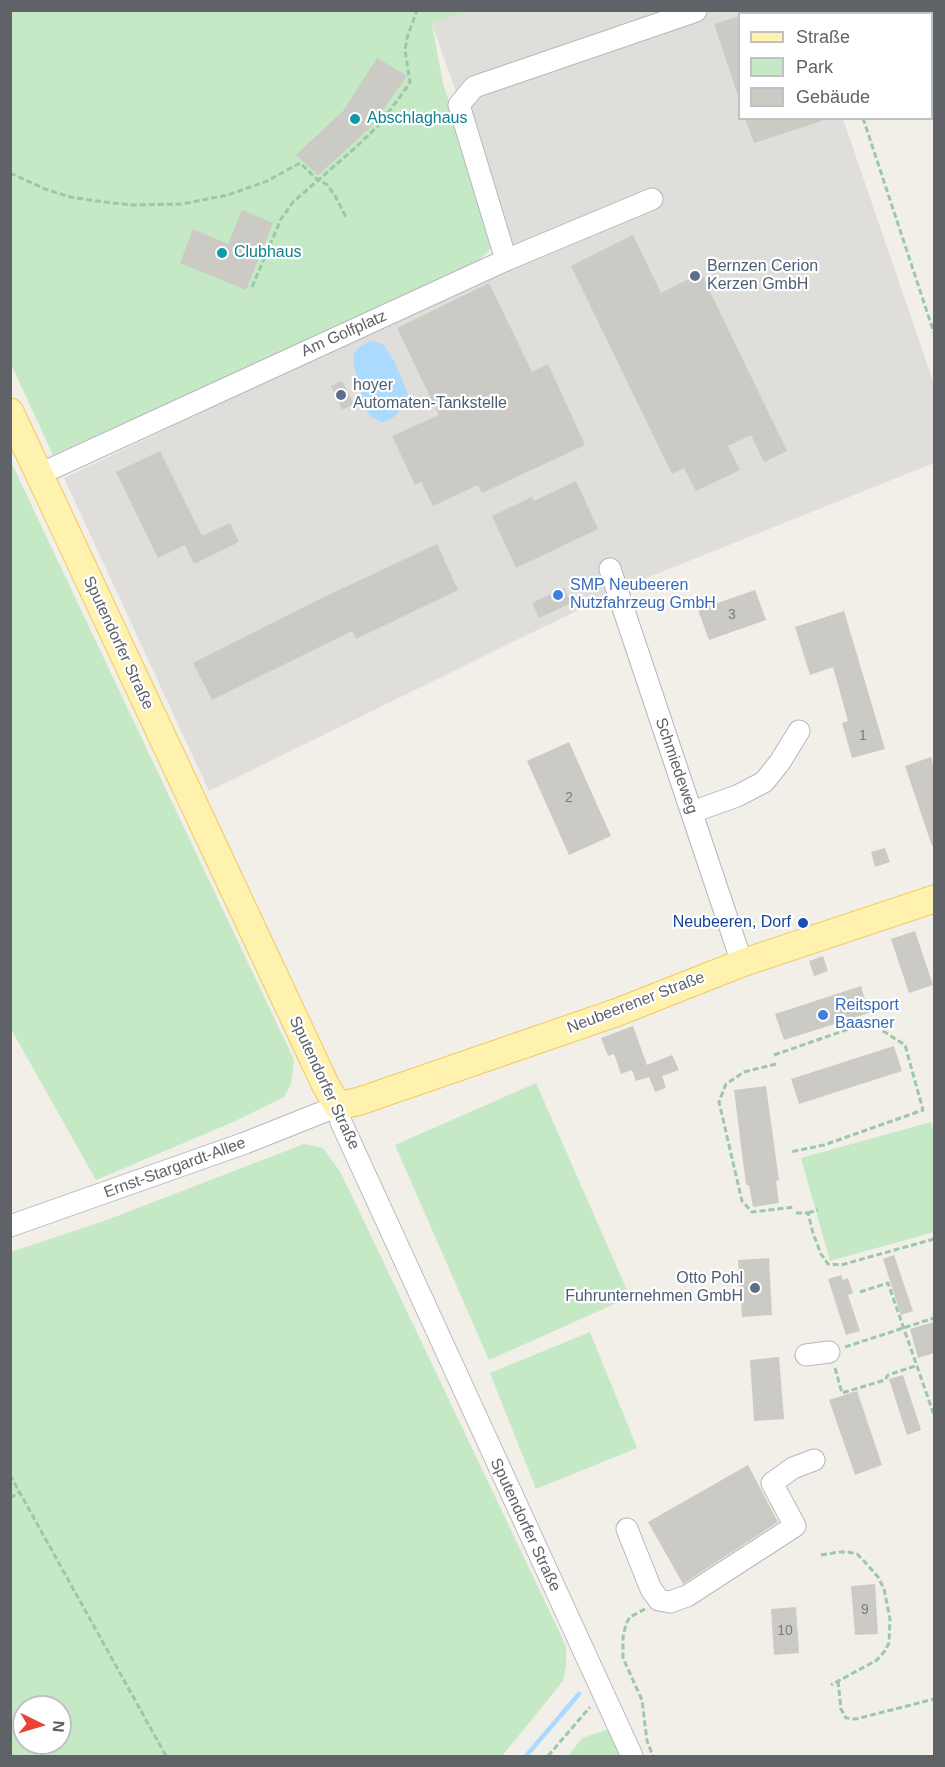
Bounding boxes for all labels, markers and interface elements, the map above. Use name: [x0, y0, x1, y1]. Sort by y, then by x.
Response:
legend: [738, 12, 933, 120]
text: Straße: [796, 27, 850, 47]
text: Park: [796, 57, 833, 77]
text: Gebäude: [796, 87, 870, 107]
place label: Abschlaghaus: [367, 109, 468, 129]
marker: Abschlaghaus: [348, 112, 362, 126]
place label: Clubhaus: [234, 243, 302, 263]
marker: Clubhaus: [215, 246, 229, 260]
place label: Bernzen Cerion Kerzen GmbH: [707, 257, 818, 295]
marker: Bernzen Cerion Kerzen GmbH: [688, 269, 702, 283]
street label: Am Golfplatz: [298, 307, 390, 361]
place label: hoyer Automaten-Tankstelle: [353, 376, 507, 414]
marker: hoyer Automaten-Tankstelle: [334, 388, 348, 402]
street label: Sputendorfer Straße: [79, 573, 157, 713]
place label: SMP Neubeeren Nutzfahrzeug GmbH: [570, 576, 716, 614]
marker: SMP Neubeeren Nutzfahrzeug GmbH: [551, 588, 565, 602]
house number: 3: [728, 607, 736, 623]
street label: Schmiedeweg: [651, 715, 701, 817]
house number: 1: [859, 728, 867, 744]
house number: 2: [565, 790, 573, 806]
place label: Neubeeren, Dorf: [673, 913, 791, 933]
marker: Neubeeren, Dorf: [796, 916, 810, 930]
street label: Neubeerener Straße: [564, 968, 708, 1038]
place label: Reitsport Baasner: [835, 996, 899, 1034]
marker: Reitsport Baasner: [816, 1008, 830, 1022]
street label: Sputendorfer Straße: [285, 1013, 363, 1153]
street label: Ernst-Stargardt-Allee: [102, 1133, 248, 1203]
place label: Otto Pohl Fuhrunternehmen GmbH: [565, 1269, 743, 1307]
marker: Otto Pohl Fuhrunternehmen GmbH: [748, 1281, 762, 1295]
street label: Sputendorfer Straße: [486, 1455, 564, 1595]
house number: 9: [861, 1602, 869, 1618]
house number: 10: [777, 1623, 793, 1639]
north arrow: [12, 1695, 72, 1755]
text: N: [49, 1720, 67, 1733]

